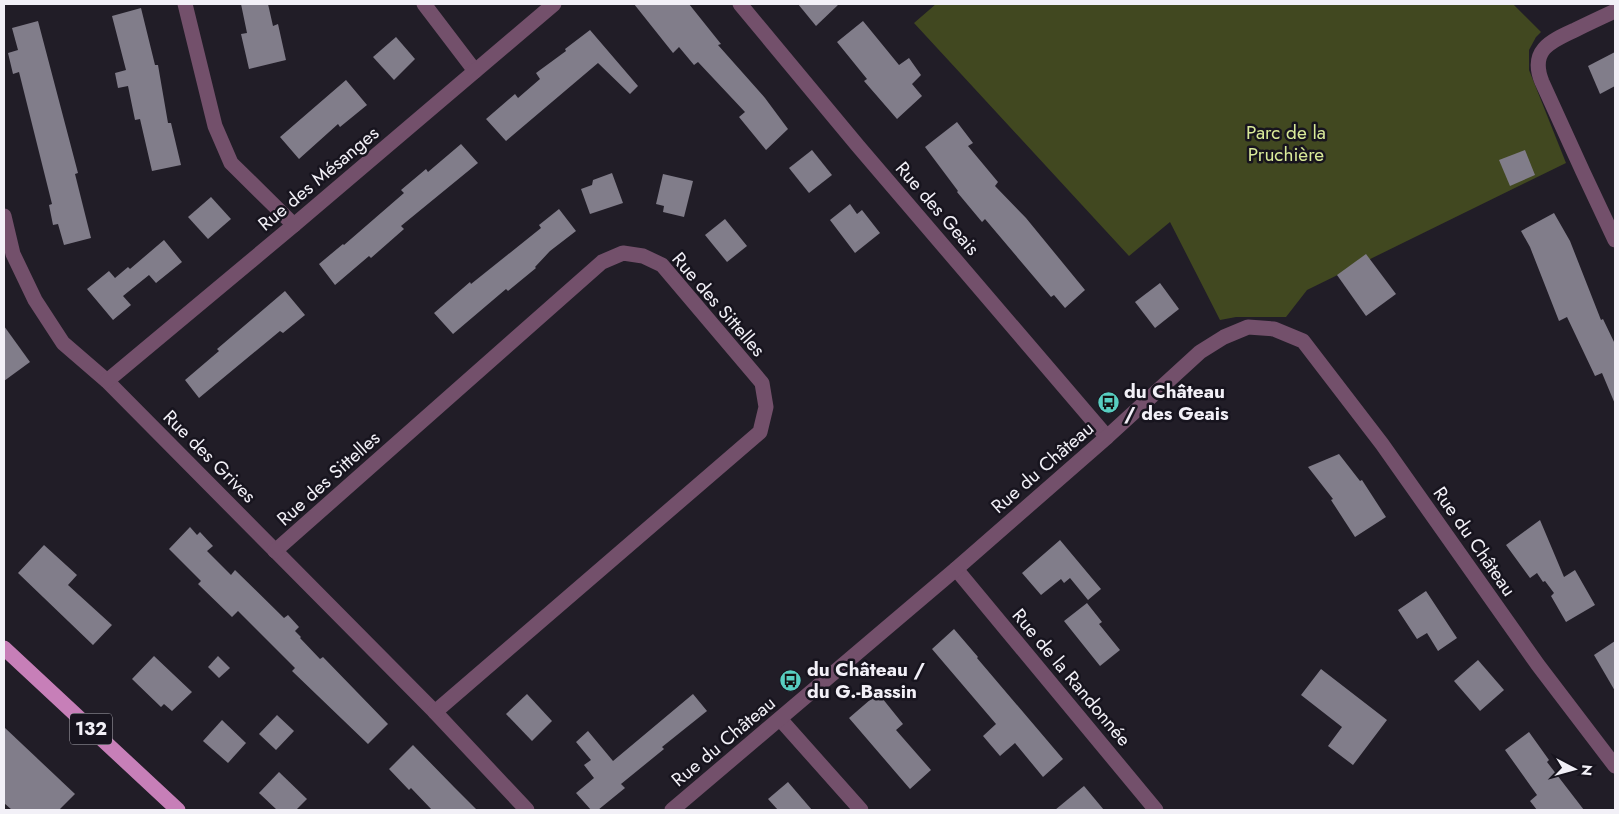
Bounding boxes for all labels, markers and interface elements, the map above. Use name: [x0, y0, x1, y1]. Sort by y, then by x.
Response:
park label: Parc de la Pruchière: [1246, 119, 1326, 168]
street label: Rue des Mésanges: [252, 120, 385, 237]
street label: Rue des Geais: [889, 156, 986, 261]
street label: Rue des Sittelles: [666, 246, 772, 363]
place label: du Château / des Geais: [1124, 378, 1229, 427]
bus stop icon: du Château / des Geais: [1096, 390, 1120, 414]
street label: Rue des Grives: [157, 404, 262, 509]
street label: Rue du Château: [985, 415, 1100, 520]
street label: Rue des Sittelles: [271, 424, 386, 532]
street label: Rue du Château: [1427, 481, 1522, 602]
street label: Rue de la Randonnée: [1006, 603, 1137, 752]
place label: du Château / du G.-Bassin: [807, 656, 926, 705]
bus stop icon: du Château / du G.-Bassin: [779, 668, 803, 692]
street label: Rue du Château: [666, 690, 781, 793]
road number: 132: [70, 714, 112, 744]
north arrow: [1549, 744, 1599, 794]
text: N: [1576, 764, 1597, 777]

